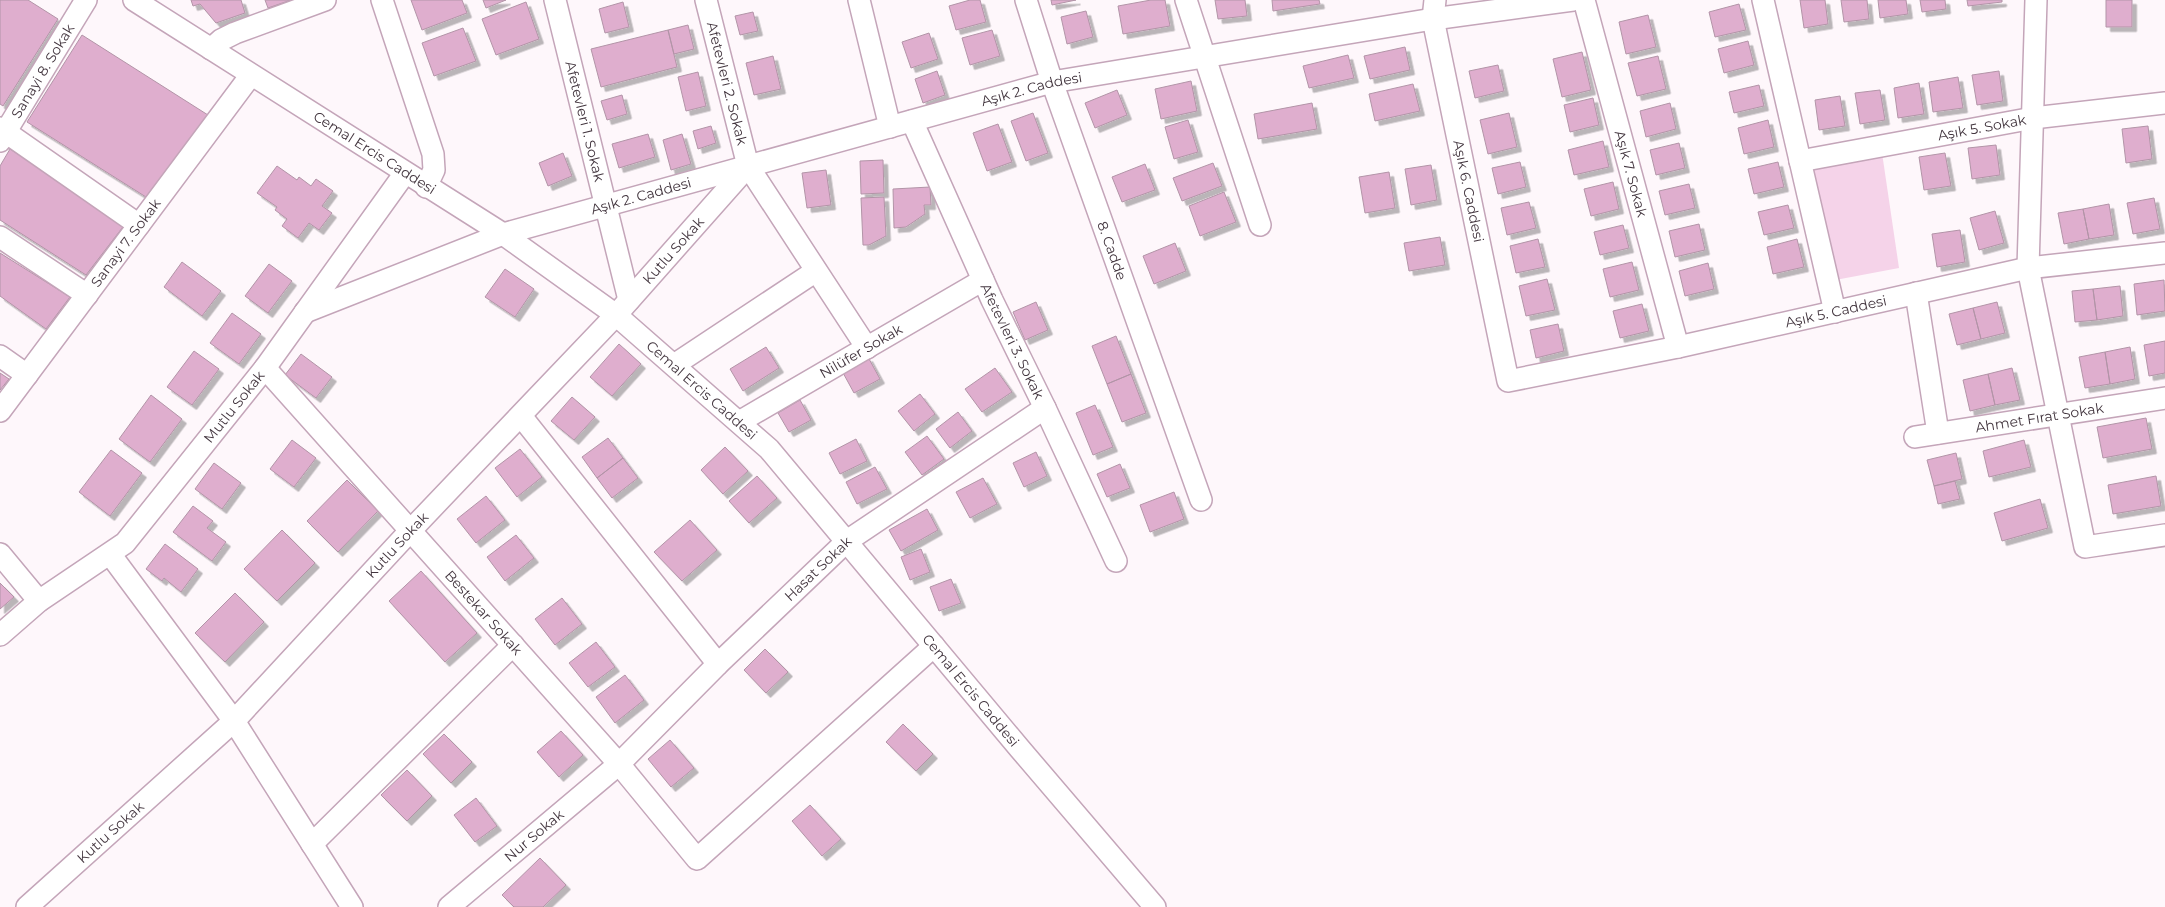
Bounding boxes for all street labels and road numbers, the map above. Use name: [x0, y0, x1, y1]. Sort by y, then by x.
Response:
street label: Sanayi 8. Sokak: [7, 20, 79, 122]
street label: Afetevleri 2. Sokak: [703, 20, 752, 148]
street label: Afetevleri 1. Sokak: [561, 59, 609, 184]
street label: Aşık 2. Caddesi: [979, 68, 1083, 110]
street label: Cemal Ercis Caddesi: [310, 107, 439, 198]
street label: Aşık 5. Sokak: [1936, 110, 2028, 144]
street label: Aşık 7. Sokak: [1611, 128, 1652, 220]
street label: Aşık 6. Caddesi: [1449, 138, 1488, 244]
street label: Aşık 2. Caddesi: [589, 173, 693, 218]
street label: Sanayi 7. Sokak: [87, 194, 165, 291]
street label: Kutlu Sokak: [639, 213, 708, 288]
street label: 8. Cadde: [1093, 219, 1131, 282]
street label: Afetevleri 3. Sokak: [977, 281, 1048, 403]
street label: Aşık 5. Caddesi: [1783, 291, 1888, 332]
street label: Nilüfer Sokak: [816, 320, 906, 382]
street label: Cemal Ercis Caddesi: [643, 337, 761, 444]
street label: Mutlu Sokak: [200, 366, 269, 447]
street label: Ahmet Fırat Sokak: [1974, 399, 2106, 436]
street label: Kutlu Sokak: [362, 508, 433, 582]
street label: Hasat Sokak: [780, 532, 856, 605]
street label: Bestekar Sokak: [441, 566, 527, 659]
street label: Cemal Ercis Caddesi: [919, 630, 1023, 750]
street label: Kutlu Sokak: [73, 797, 148, 867]
street label: Nur Sokak: [500, 805, 568, 866]

